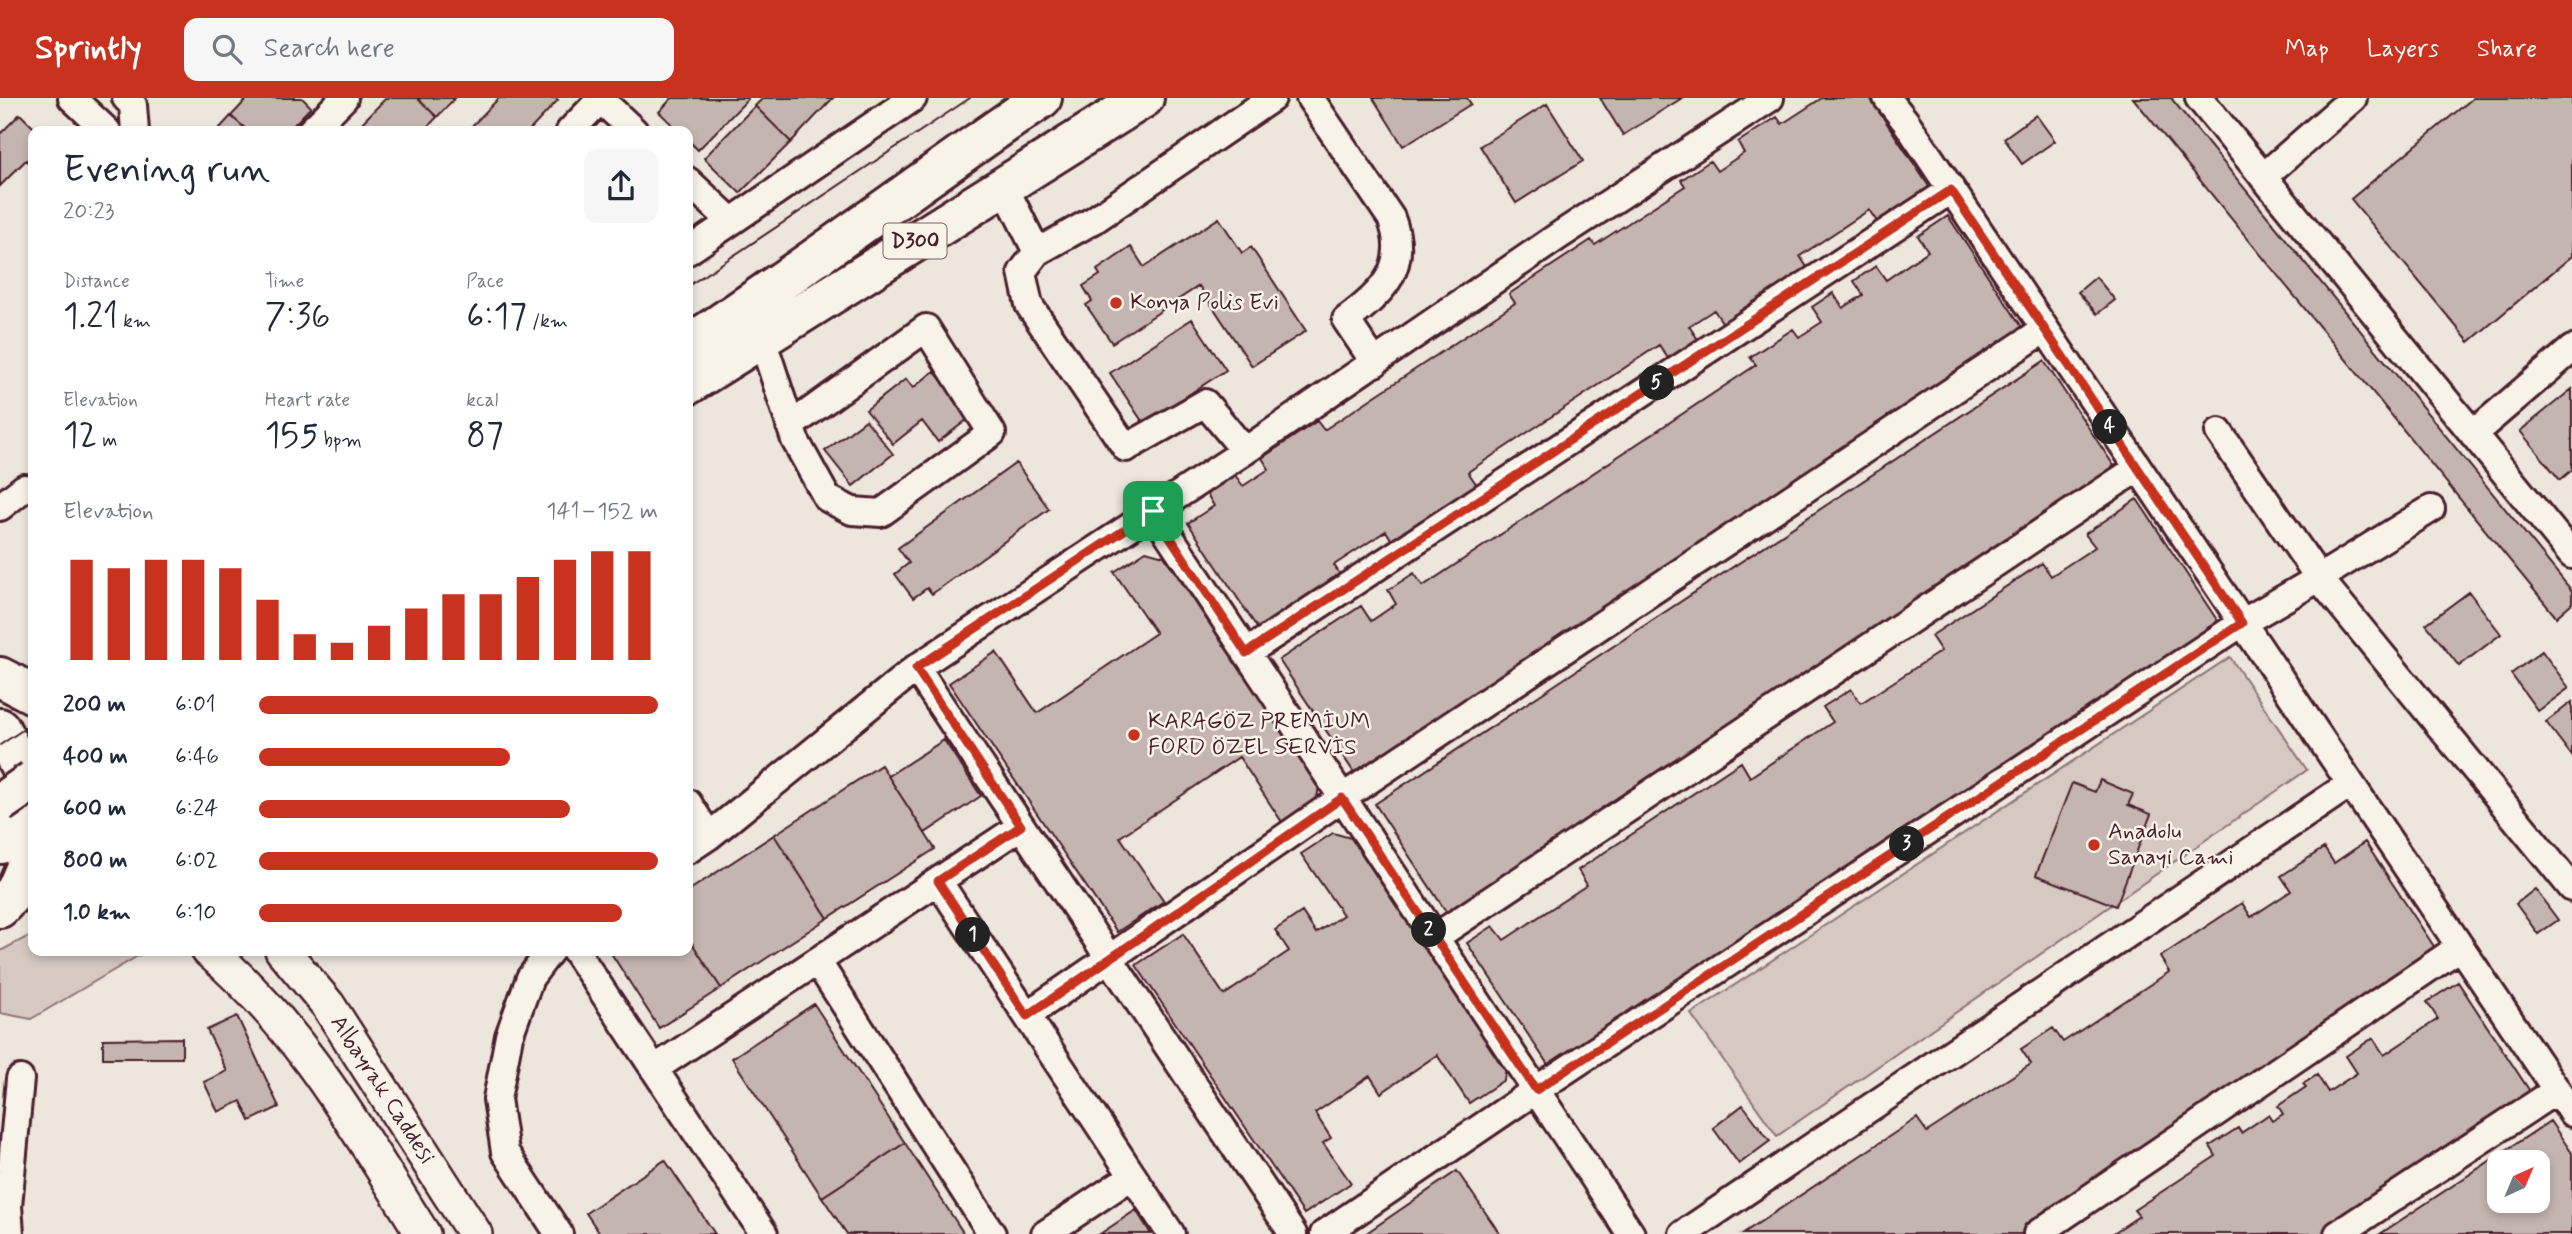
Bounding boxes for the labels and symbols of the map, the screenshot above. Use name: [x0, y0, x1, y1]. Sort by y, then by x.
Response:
road number: D300: [884, 223, 946, 258]
place label: Konya Polis Evi: [1130, 288, 1279, 318]
marker: Konya Polis Evi: [1108, 295, 1124, 311]
pin: 5: [1640, 366, 1674, 400]
pin: 4: [2092, 410, 2128, 444]
pin: [1123, 481, 1183, 541]
place label: KARAGÖZ PREMİUM FORD ÖZEL SERVİS: [1148, 707, 1370, 763]
marker: KARAGÖZ PREMİUM FORD ÖZEL SERVİS: [1126, 727, 1142, 743]
place label: Anadolu Sanayi Cami: [2108, 817, 2234, 873]
pin: 3: [1890, 826, 1924, 862]
marker: Anadolu Sanayi Cami: [2086, 837, 2102, 853]
pin: 2: [1412, 912, 1446, 948]
pin: 1: [956, 918, 990, 952]
street label: Albayrak Caddesi: [323, 1010, 441, 1170]
north arrow: [2487, 1150, 2550, 1213]

